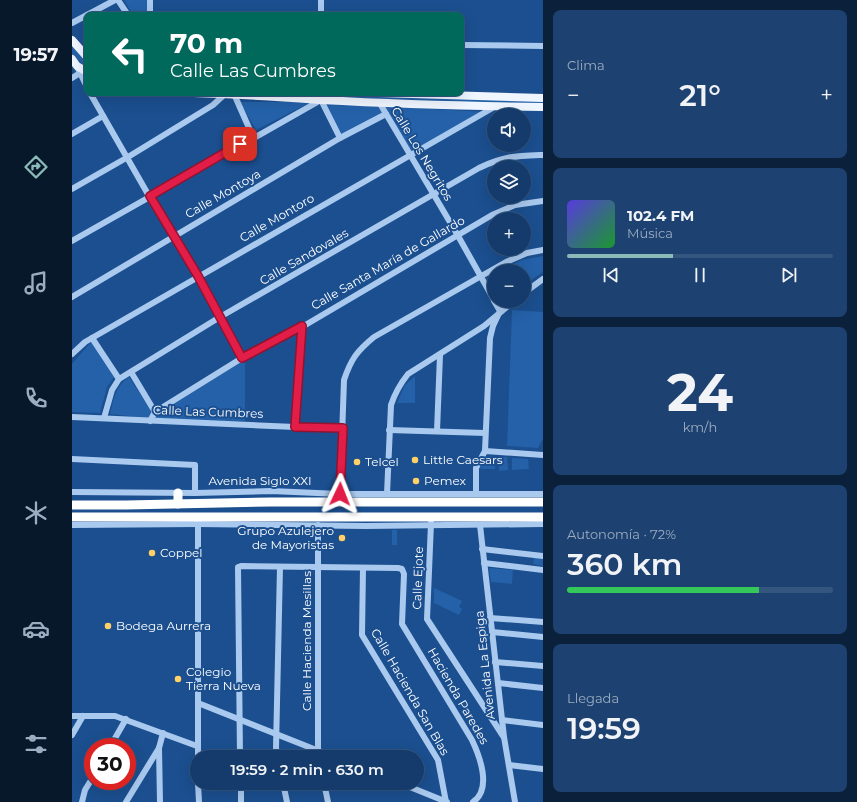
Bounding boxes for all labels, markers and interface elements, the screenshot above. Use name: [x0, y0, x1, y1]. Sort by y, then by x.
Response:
text: 70 m: [170, 26, 243, 60]
icon: left: [104, 28, 156, 80]
text: 19:57: [14, 44, 58, 66]
text: Clima: [567, 57, 605, 73]
text: Calle Las Cumbres: [170, 60, 336, 82]
text: 21°: [679, 77, 721, 114]
text: −: [567, 82, 580, 109]
text: +: [820, 82, 833, 109]
street label: Calle Los Negritos: [388, 104, 456, 204]
map controls: [487, 108, 531, 308]
button: sound: [487, 108, 531, 152]
pin: [223, 127, 257, 161]
icon: arrive: [229, 133, 251, 155]
icon: directions: [22, 153, 50, 181]
button: layers: [487, 160, 531, 204]
street label: Calle Montoya: [182, 166, 263, 221]
street label: Calle Montoro: [237, 190, 317, 245]
text: 102.4 FM: [627, 206, 694, 225]
street label: Calle Santa María de Gallardo: [308, 212, 467, 313]
button: +: [487, 212, 531, 256]
street label: Calle Sandovales: [257, 225, 351, 288]
text: Música: [627, 225, 673, 241]
button: −: [487, 264, 531, 308]
icon: previous: [600, 264, 622, 286]
icon: pause: [689, 264, 711, 286]
icon: next: [778, 264, 800, 286]
icon: music: [22, 269, 50, 297]
text: 24: [667, 361, 733, 424]
icon: phone: [22, 384, 50, 412]
street label: Calle Las Cumbres: [153, 402, 264, 421]
text: km/h: [683, 419, 717, 435]
place label: Little Caesars: [423, 452, 503, 467]
place label: Telcel: [365, 454, 399, 469]
marker: Little Caesars: [410, 455, 420, 465]
marker: Telcel: [352, 457, 362, 467]
street label: Avenida Siglo XXI: [208, 473, 312, 488]
position arrow: [319, 473, 361, 515]
place label: Pemex: [424, 473, 467, 488]
marker: Pemex: [411, 476, 421, 486]
icon: climate: [22, 499, 50, 527]
place label: Grupo Azulejero de Mayoristas: [237, 523, 334, 552]
text: Autonomía · 72%: [567, 526, 676, 542]
marker: Grupo Azulejero de Mayoristas: [337, 533, 347, 543]
place label: Coppel: [160, 545, 203, 560]
street label: Calle Ejote: [409, 546, 426, 610]
text: 360 km: [567, 546, 682, 583]
marker: Coppel: [147, 548, 157, 558]
street label: Calle Hacienda Mesillas: [299, 571, 314, 711]
street label: Avenida La Espiga: [471, 610, 498, 720]
icon: car: [22, 615, 50, 643]
place label: Bodega Aurrera: [116, 618, 211, 633]
marker: Bodega Aurrera: [103, 621, 113, 631]
street label: Calle Hacienda San Blas: [368, 626, 453, 758]
street label: Hacienda Paredes: [425, 645, 492, 747]
place label: Colegio Tierra Nueva: [186, 664, 261, 693]
marker: Colegio Tierra Nueva: [173, 674, 183, 684]
text: Llegada: [567, 690, 619, 706]
text: 19:59: [567, 710, 641, 747]
icon: filters: [22, 730, 50, 758]
speed limit sign: 30: [84, 738, 136, 790]
text: 19:59 · 2 min · 630 m: [230, 760, 384, 779]

